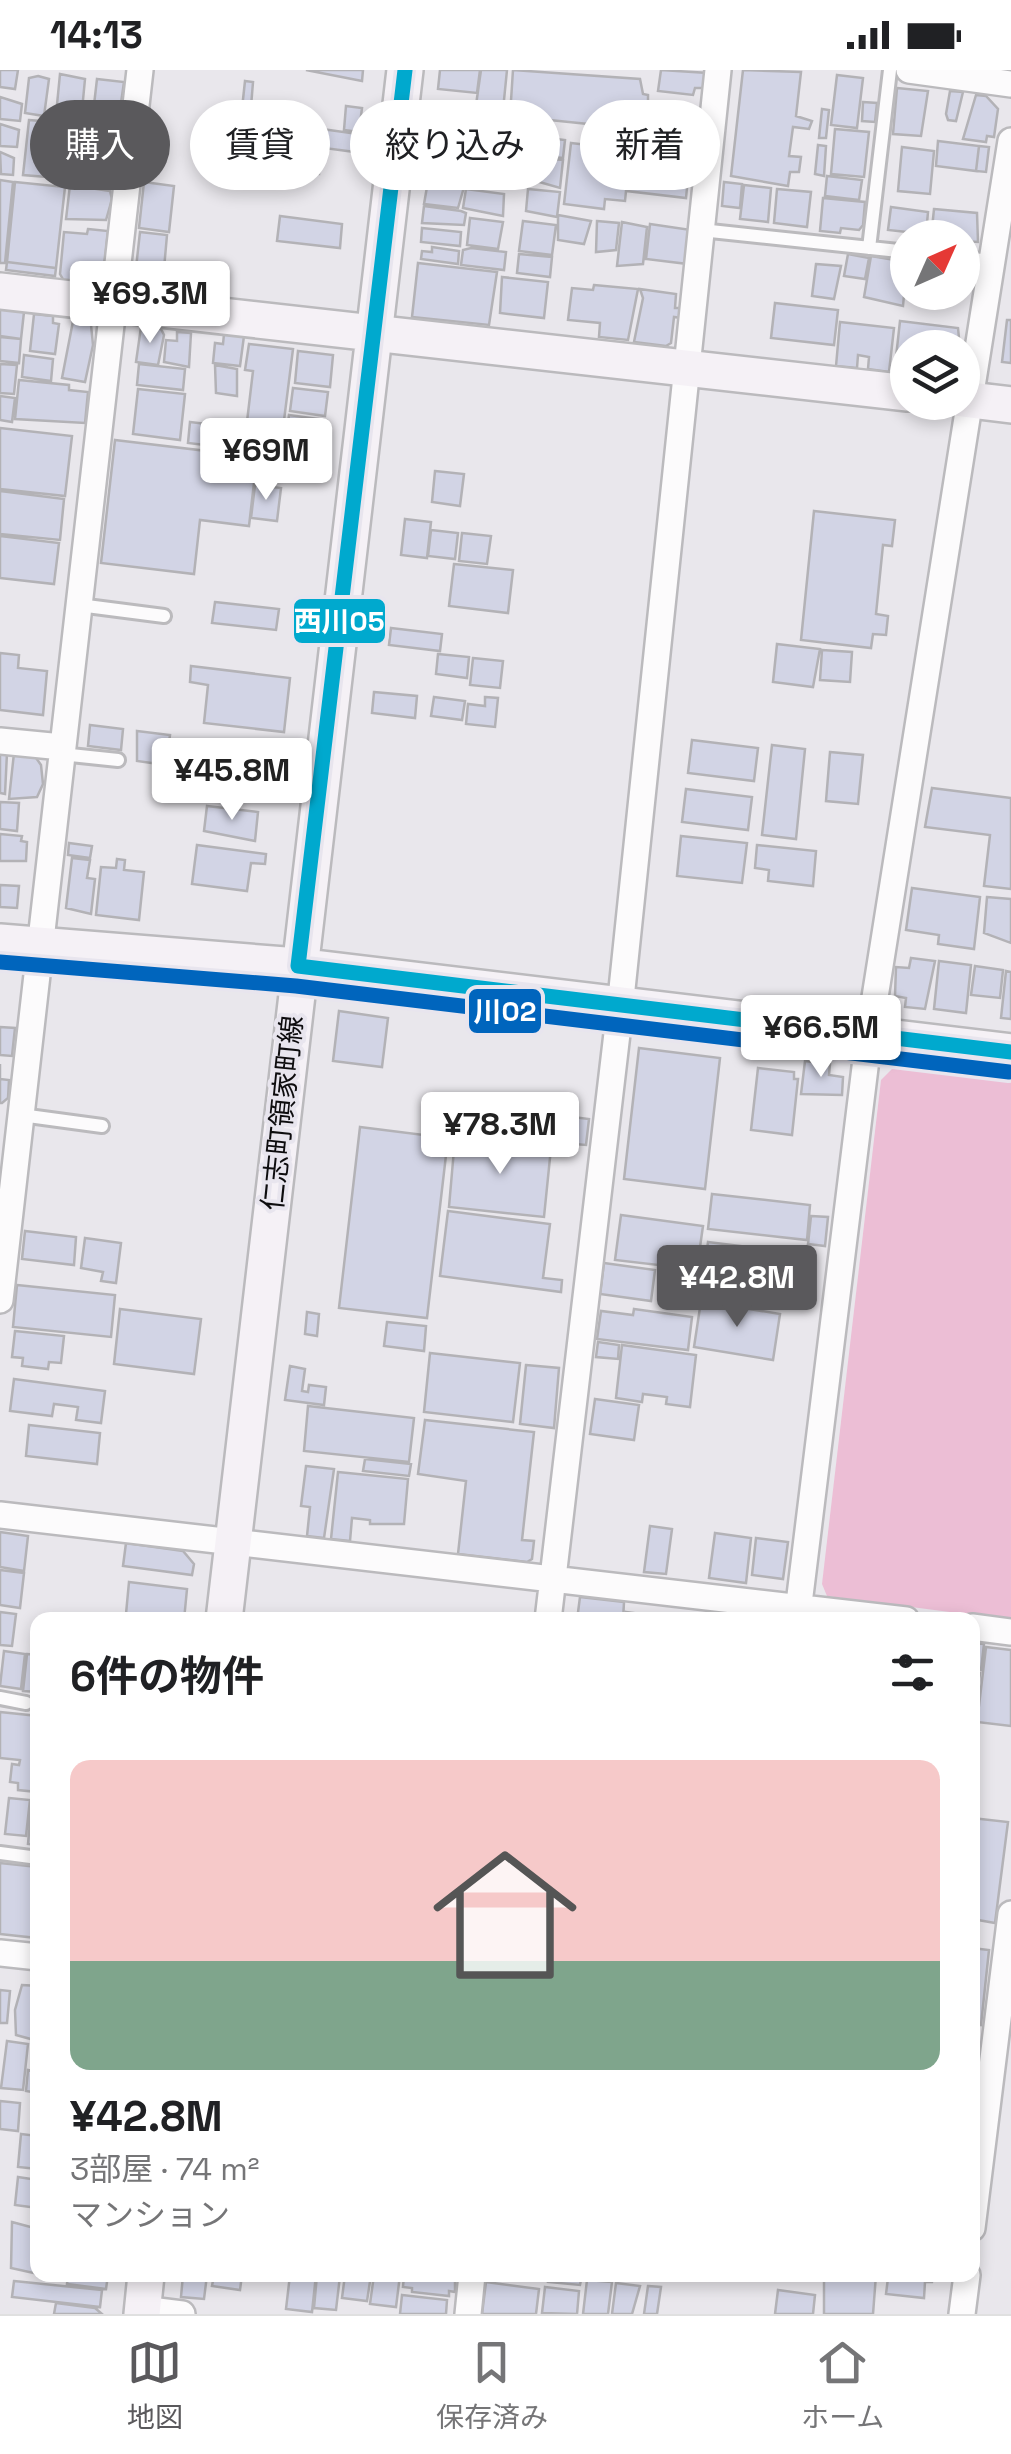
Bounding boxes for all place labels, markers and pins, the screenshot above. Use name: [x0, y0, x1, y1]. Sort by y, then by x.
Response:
pin: ¥69.3M: [69, 261, 231, 346]
pin: ¥69M: [207, 418, 325, 503]
pin: ¥45.8M: [151, 738, 313, 823]
pin: ¥66.5M: [740, 995, 902, 1080]
pin: ¥78.3M: [419, 1092, 581, 1177]
pin: ¥42.8M: [656, 1245, 818, 1330]

